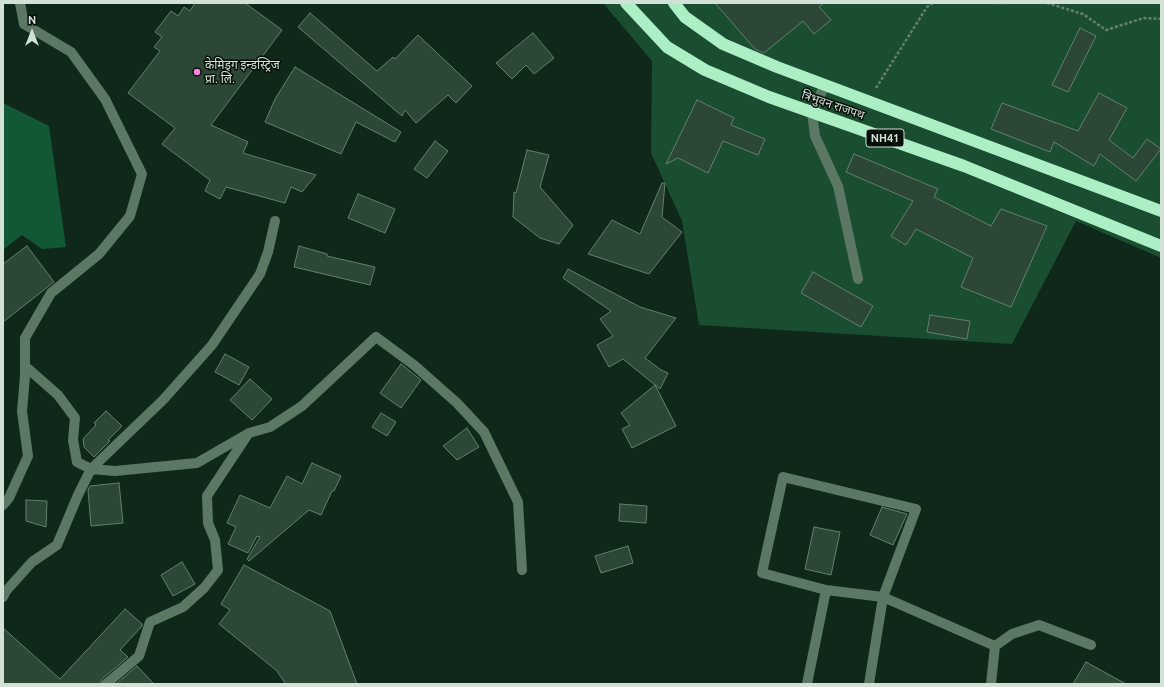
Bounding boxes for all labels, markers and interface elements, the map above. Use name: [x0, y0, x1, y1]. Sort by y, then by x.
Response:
north arrow: [12, 12, 52, 52]
text: N: [28, 14, 36, 26]
place label: केमिड्रग इन्डस्ट्रिज प्रा. लि.: [205, 58, 280, 86]
marker: केमिड्रग इन्डस्ट्रिज प्रा. लि.: [192, 67, 202, 77]
street label: त्रिभुवन राजपथ: [800, 88, 866, 122]
road number: NH41: [866, 129, 904, 147]

